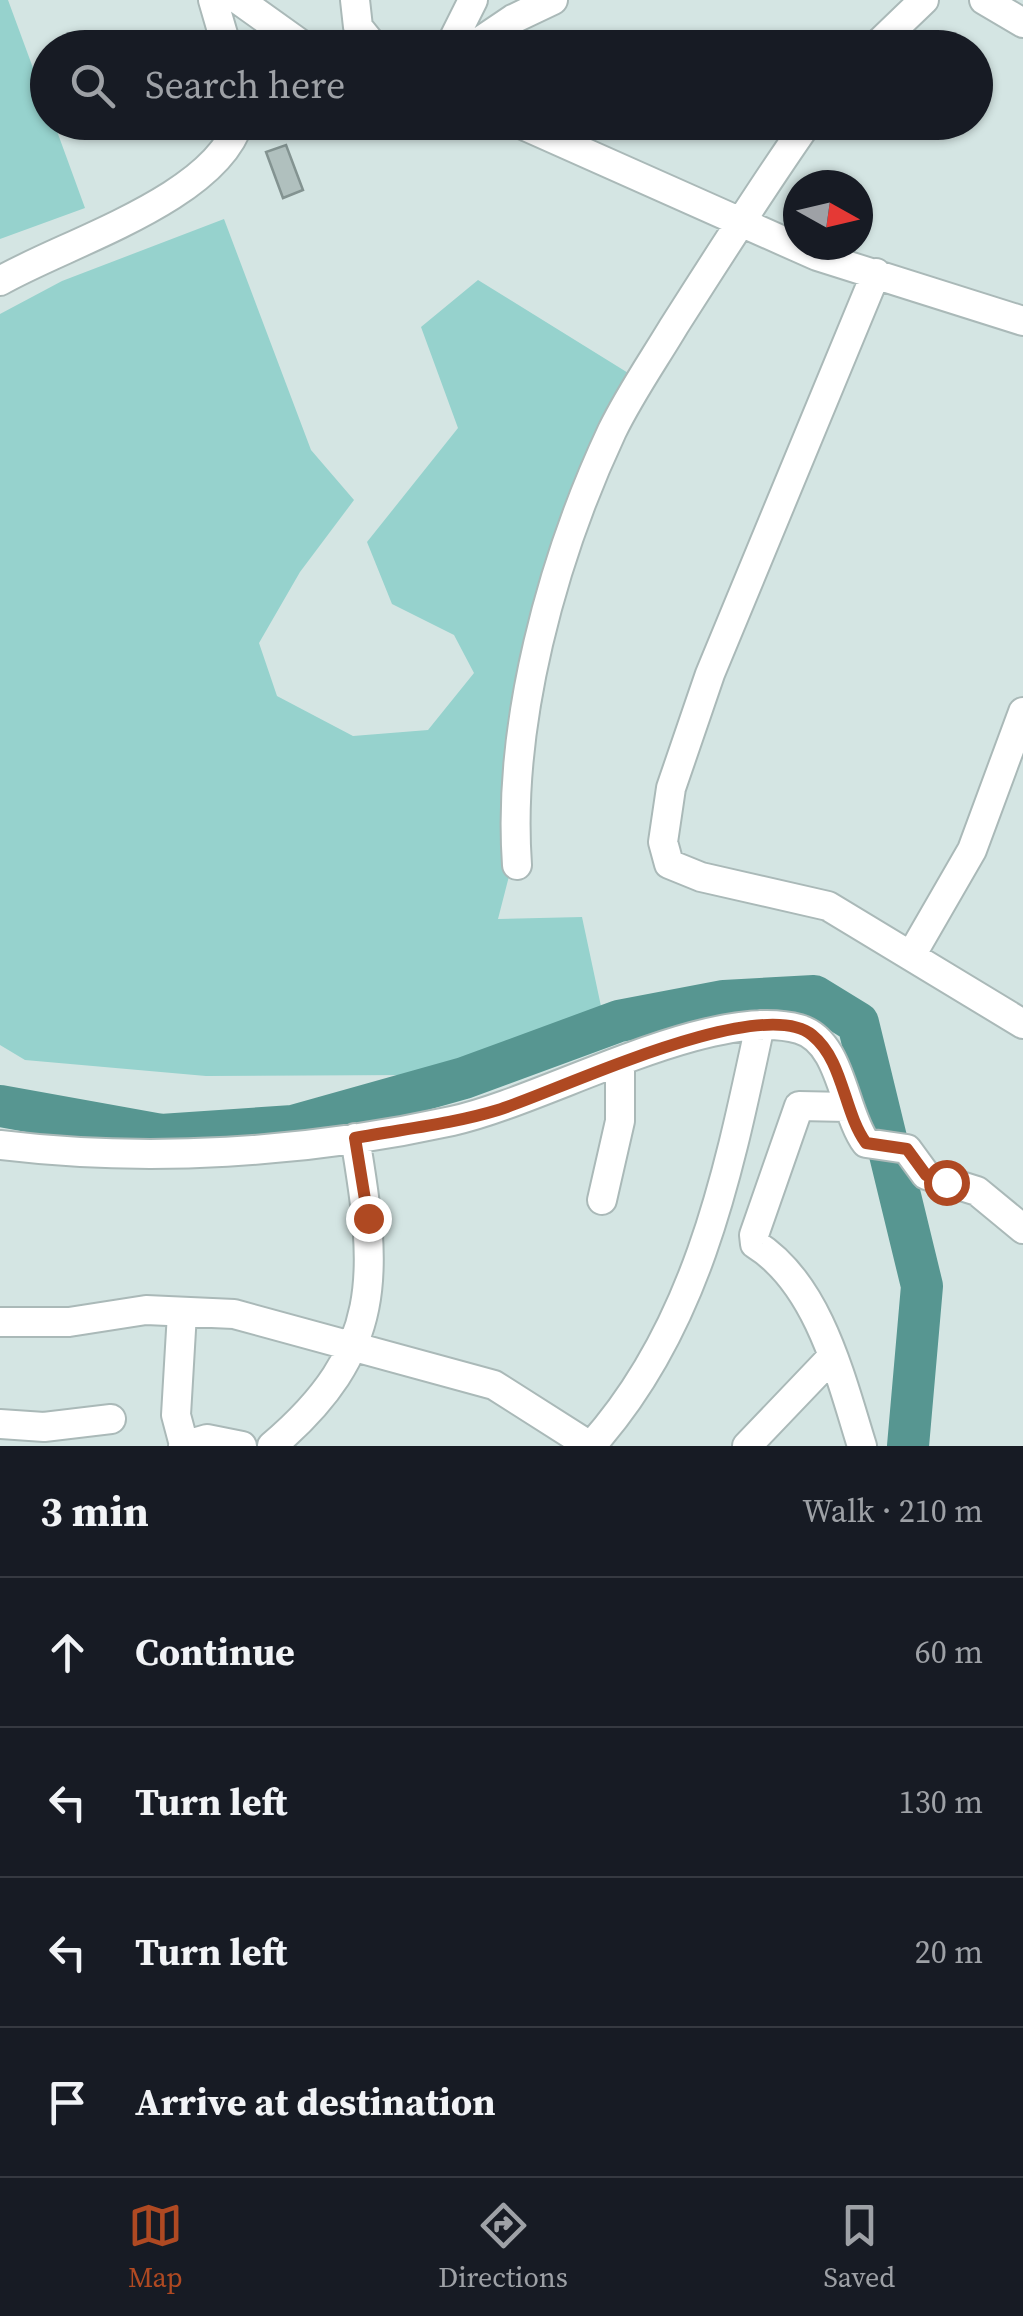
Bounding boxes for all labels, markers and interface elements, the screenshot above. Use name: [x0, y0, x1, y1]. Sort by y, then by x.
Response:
search box: [30, 30, 993, 140]
icon: search: [65, 58, 120, 113]
text: Search here: [145, 59, 345, 111]
north arrow: [783, 170, 873, 260]
route start: [924, 1160, 970, 1206]
route end: [346, 1196, 392, 1242]
text: 3 min: [40, 1482, 149, 1540]
text: Walk · 210 m: [802, 1489, 983, 1533]
icon: ahead: [40, 1625, 95, 1680]
text: Continue: [135, 1626, 295, 1678]
text: 60 m: [915, 1630, 983, 1674]
icon: left: [40, 1775, 95, 1830]
text: Turn left: [135, 1776, 287, 1828]
text: 130 m: [899, 1780, 983, 1824]
icon: left: [40, 1925, 95, 1980]
text: Turn left: [135, 1926, 287, 1978]
text: 20 m: [915, 1930, 983, 1974]
icon: arrive: [40, 2075, 95, 2130]
text: Arrive at destination: [135, 2076, 496, 2128]
tab: Map: [128, 2198, 183, 2296]
tab: Directions: [438, 2198, 568, 2296]
tab: Saved: [823, 2198, 895, 2296]

